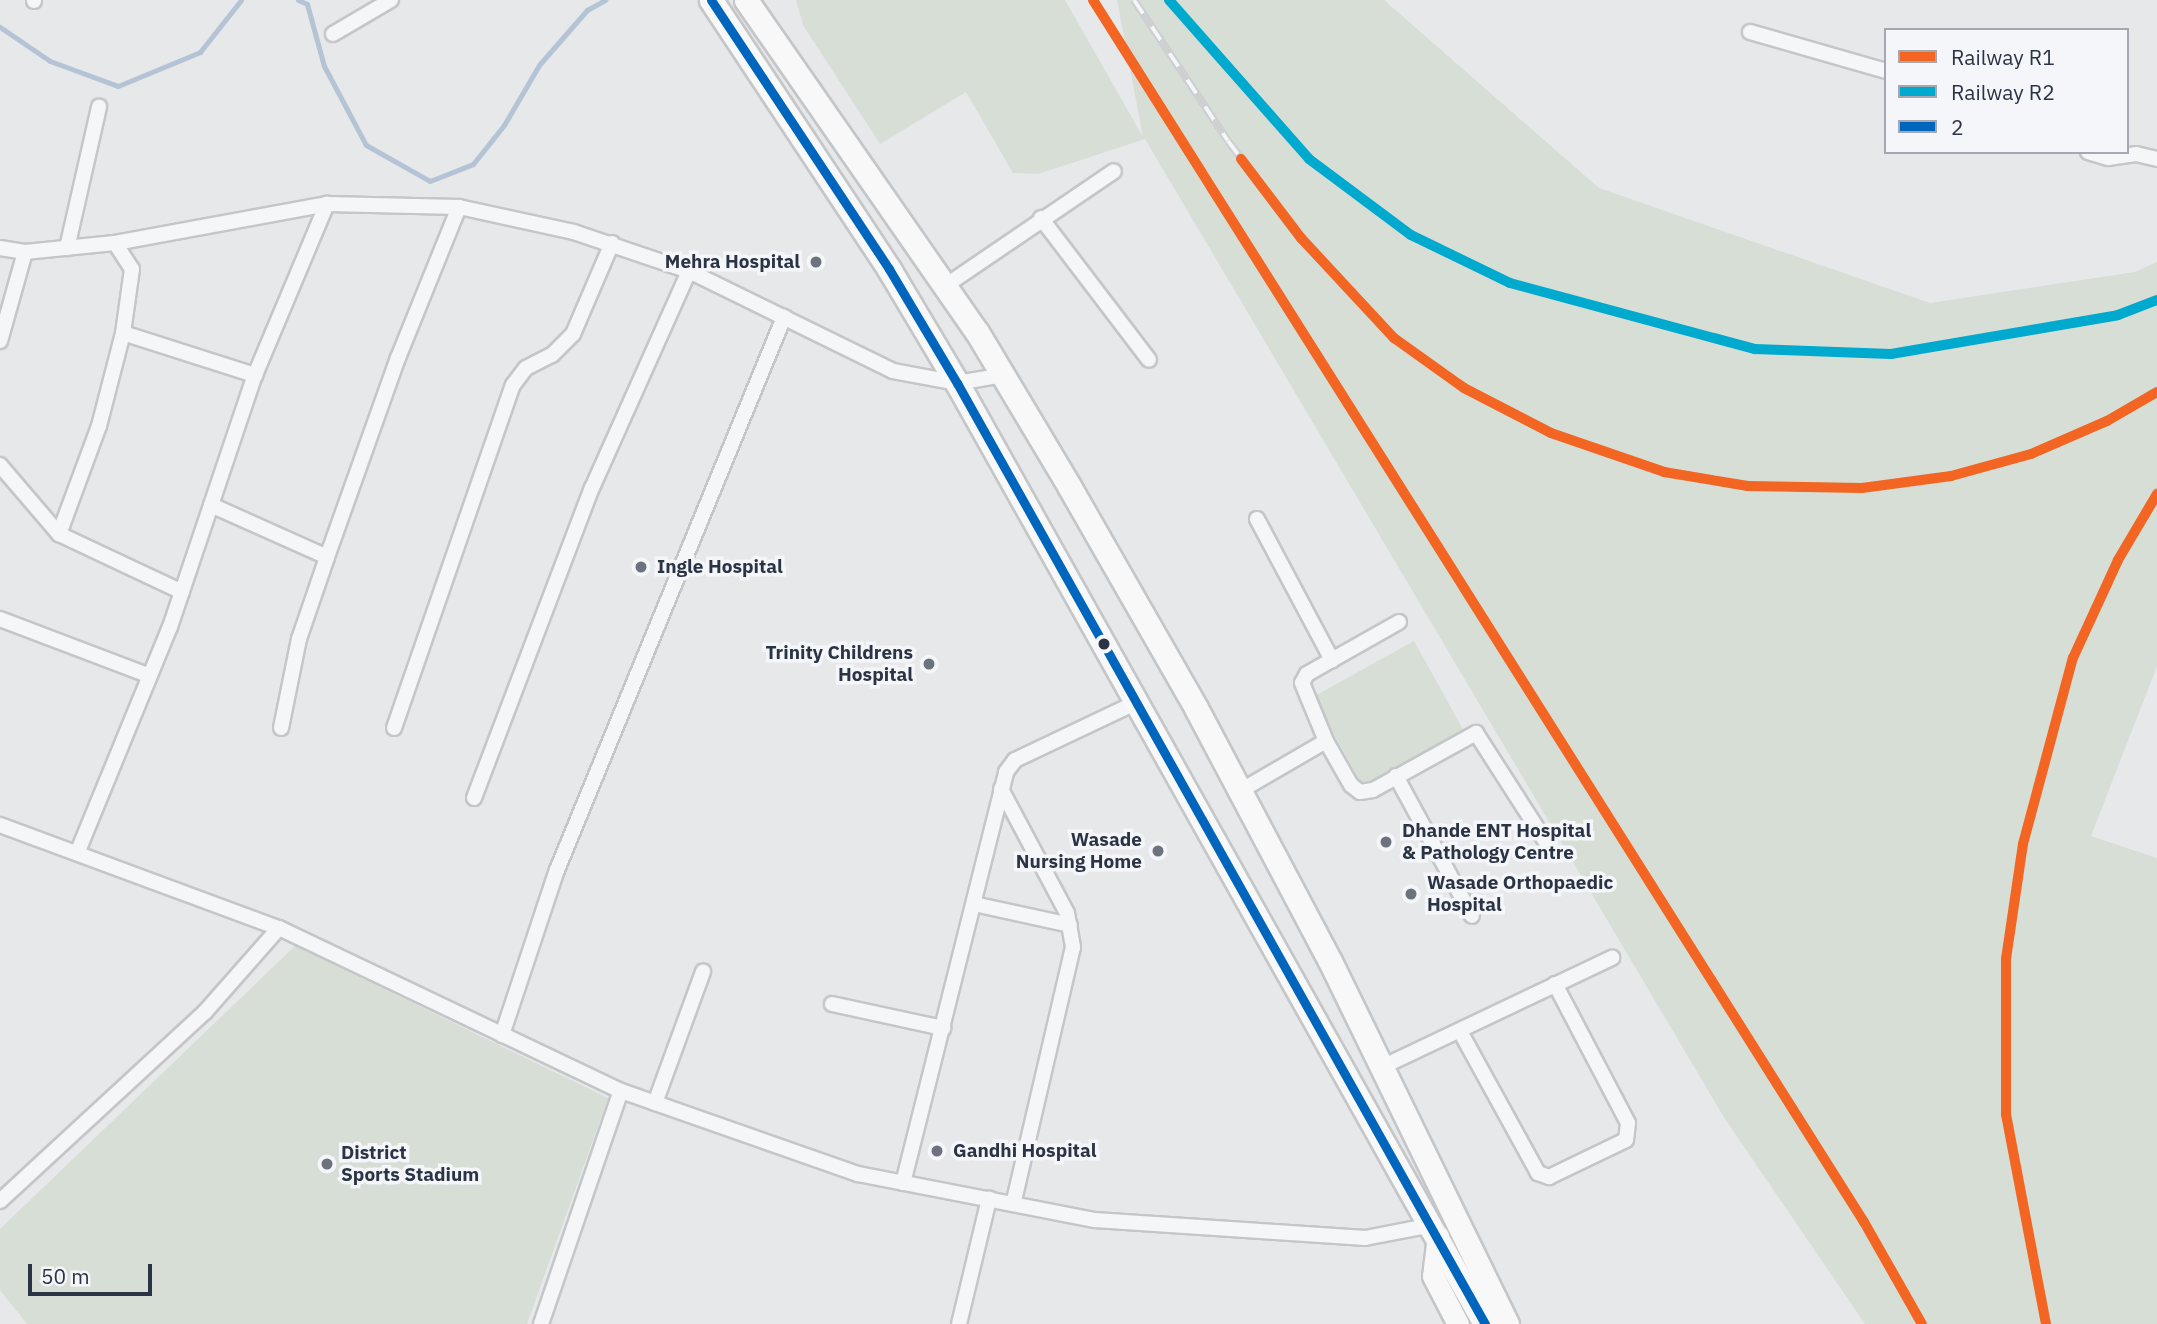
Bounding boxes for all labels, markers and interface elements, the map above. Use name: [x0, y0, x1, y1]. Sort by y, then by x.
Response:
legend: [1884, 28, 2129, 154]
text: Railway R1: [1951, 43, 2055, 71]
text: Railway R2: [1951, 78, 2055, 106]
text: 2: [1951, 113, 1964, 141]
place label: Mehra Hospital: [665, 251, 800, 273]
marker: Mehra Hospital: [806, 252, 826, 272]
place label: Ingle Hospital: [657, 556, 783, 578]
marker: Ingle Hospital: [631, 557, 651, 577]
unlabelled marker: [1097, 637, 1111, 651]
place label: Trinity Childrens Hospital: [765, 642, 913, 686]
marker: Trinity Childrens Hospital: [919, 654, 939, 674]
place label: Dhande ENT Hospital & Pathology Centre: [1402, 820, 1591, 864]
place label: Wasade Nursing Home: [1016, 829, 1142, 873]
marker: Dhande ENT Hospital & Pathology Centre: [1376, 832, 1396, 852]
marker: Wasade Nursing Home: [1148, 841, 1168, 861]
place label: Wasade Orthopaedic Hospital: [1427, 872, 1613, 916]
marker: Wasade Orthopaedic Hospital: [1401, 884, 1421, 904]
place label: Gandhi Hospital: [953, 1140, 1096, 1162]
marker: Gandhi Hospital: [927, 1141, 947, 1161]
place label: District Sports Stadium: [341, 1142, 479, 1186]
marker: District Sports Stadium: [319, 1156, 335, 1172]
scale bar: [32, 1250, 156, 1294]
text: 50 m: [41, 1262, 90, 1290]

